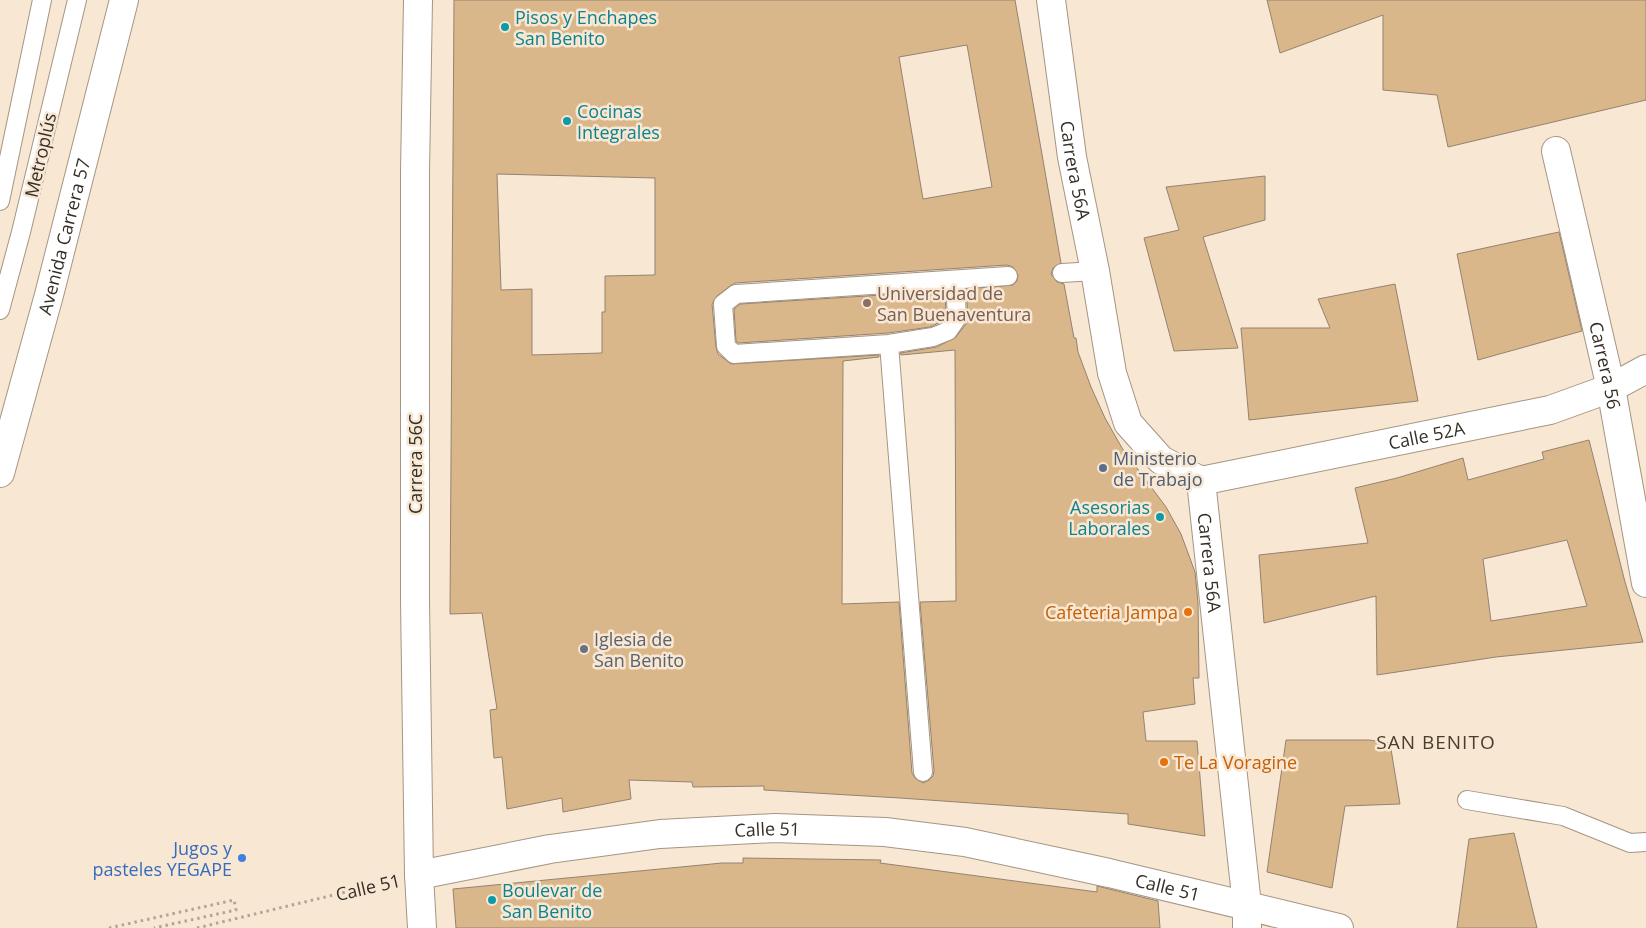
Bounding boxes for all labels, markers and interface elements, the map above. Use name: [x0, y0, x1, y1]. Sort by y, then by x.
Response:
place label: Pisos y Enchapes San Benito: [515, 5, 657, 50]
marker: Pisos y Enchapes San Benito: [499, 21, 511, 33]
place label: Cocinas Integrales: [577, 99, 660, 144]
street label: Metroplús: [19, 110, 61, 200]
marker: Cocinas Integrales: [561, 115, 573, 127]
street label: Carrera 56A: [1055, 119, 1096, 222]
street label: Avenida Carrera 57: [32, 156, 95, 317]
place label: Universidad de San Buenaventura: [877, 281, 1031, 326]
marker: Universidad de San Buenaventura: [861, 297, 873, 309]
street label: Carrera 56: [1584, 319, 1627, 411]
street label: Carrera 56C: [403, 414, 427, 514]
street label: Calle 52A: [1386, 416, 1467, 455]
place label: Ministerio de Trabajo: [1113, 446, 1202, 491]
marker: Ministerio de Trabajo: [1097, 462, 1109, 474]
place label: Asesorias Laborales: [1068, 495, 1150, 540]
marker: Asesorias Laborales: [1154, 511, 1166, 523]
street label: Carrera 56A: [1193, 511, 1227, 614]
place label: Cafeteria Jampa: [1045, 600, 1178, 624]
marker: Cafeteria Jampa: [1182, 606, 1194, 618]
place label: Iglesia de San Benito: [594, 627, 684, 672]
marker: Iglesia de San Benito: [578, 643, 590, 655]
district label: SAN BENITO: [1376, 729, 1496, 755]
place label: Te La Voragine: [1174, 750, 1297, 774]
marker: Te La Voragine: [1158, 756, 1170, 768]
street label: Calle 51: [734, 816, 801, 842]
place label: Jugos y pasteles YEGAPE: [93, 836, 233, 881]
marker: Jugos y pasteles YEGAPE: [236, 852, 248, 864]
street label: Calle 51: [333, 868, 403, 906]
street label: Calle 51: [1133, 868, 1202, 906]
place label: Boulevar de San Benito: [502, 878, 602, 923]
marker: Boulevar de San Benito: [486, 894, 498, 906]

